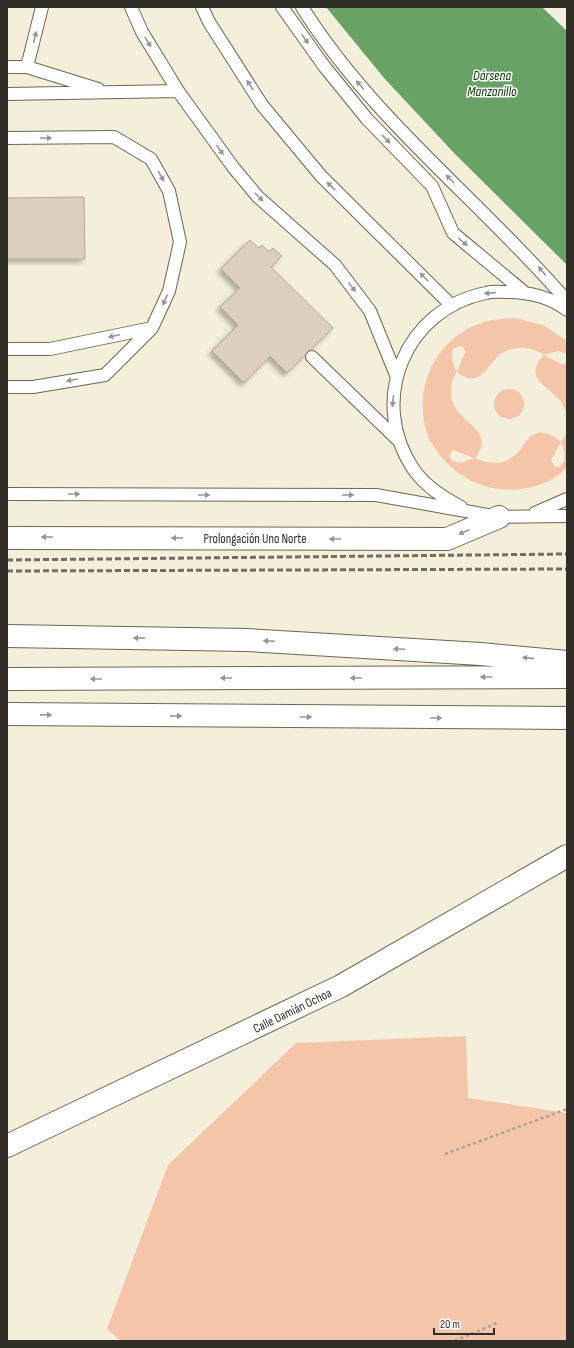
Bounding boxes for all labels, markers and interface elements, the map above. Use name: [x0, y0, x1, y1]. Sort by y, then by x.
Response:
one-way arrow: [32, 31, 38, 43]
one-way arrow: [300, 33, 309, 44]
one-way arrow: [145, 36, 152, 48]
water label: Dársena Manzanillo: [467, 67, 517, 100]
one-way arrow: [246, 79, 253, 91]
one-way arrow: [356, 80, 365, 90]
one-way arrow: [382, 134, 391, 144]
one-way arrow: [40, 135, 53, 141]
one-way arrow: [216, 144, 225, 155]
one-way arrow: [157, 170, 164, 181]
one-way arrow: [445, 174, 455, 184]
one-way arrow: [326, 181, 336, 191]
one-way arrow: [254, 192, 264, 202]
one-way arrow: [458, 237, 469, 246]
one-way arrow: [537, 266, 546, 276]
one-way arrow: [419, 272, 429, 282]
one-way arrow: [347, 282, 355, 292]
one-way arrow: [484, 290, 496, 296]
one-way arrow: [161, 294, 168, 306]
one-way arrow: [108, 333, 120, 339]
one-way arrow: [66, 377, 78, 383]
one-way arrow: [390, 395, 397, 407]
one-way arrow: [68, 491, 81, 497]
one-way arrow: [198, 492, 211, 498]
one-way arrow: [342, 492, 355, 498]
one-way arrow: [457, 530, 469, 536]
street label: Prolongación Uno Norte: [204, 531, 306, 547]
one-way arrow: [41, 534, 53, 541]
one-way arrow: [170, 535, 183, 541]
one-way arrow: [328, 536, 341, 542]
one-way arrow: [133, 634, 145, 641]
one-way arrow: [262, 638, 275, 644]
one-way arrow: [393, 645, 405, 652]
one-way arrow: [522, 655, 534, 662]
one-way arrow: [479, 674, 492, 680]
one-way arrow: [219, 675, 232, 681]
one-way arrow: [349, 675, 362, 681]
one-way arrow: [89, 676, 102, 682]
one-way arrow: [40, 711, 52, 718]
one-way arrow: [170, 713, 183, 719]
one-way arrow: [300, 714, 313, 720]
one-way arrow: [430, 715, 443, 721]
street label: Calle Damián Ochoa: [251, 985, 334, 1037]
scale bar: [434, 1310, 494, 1336]
text: 20 m: [440, 1317, 460, 1332]

